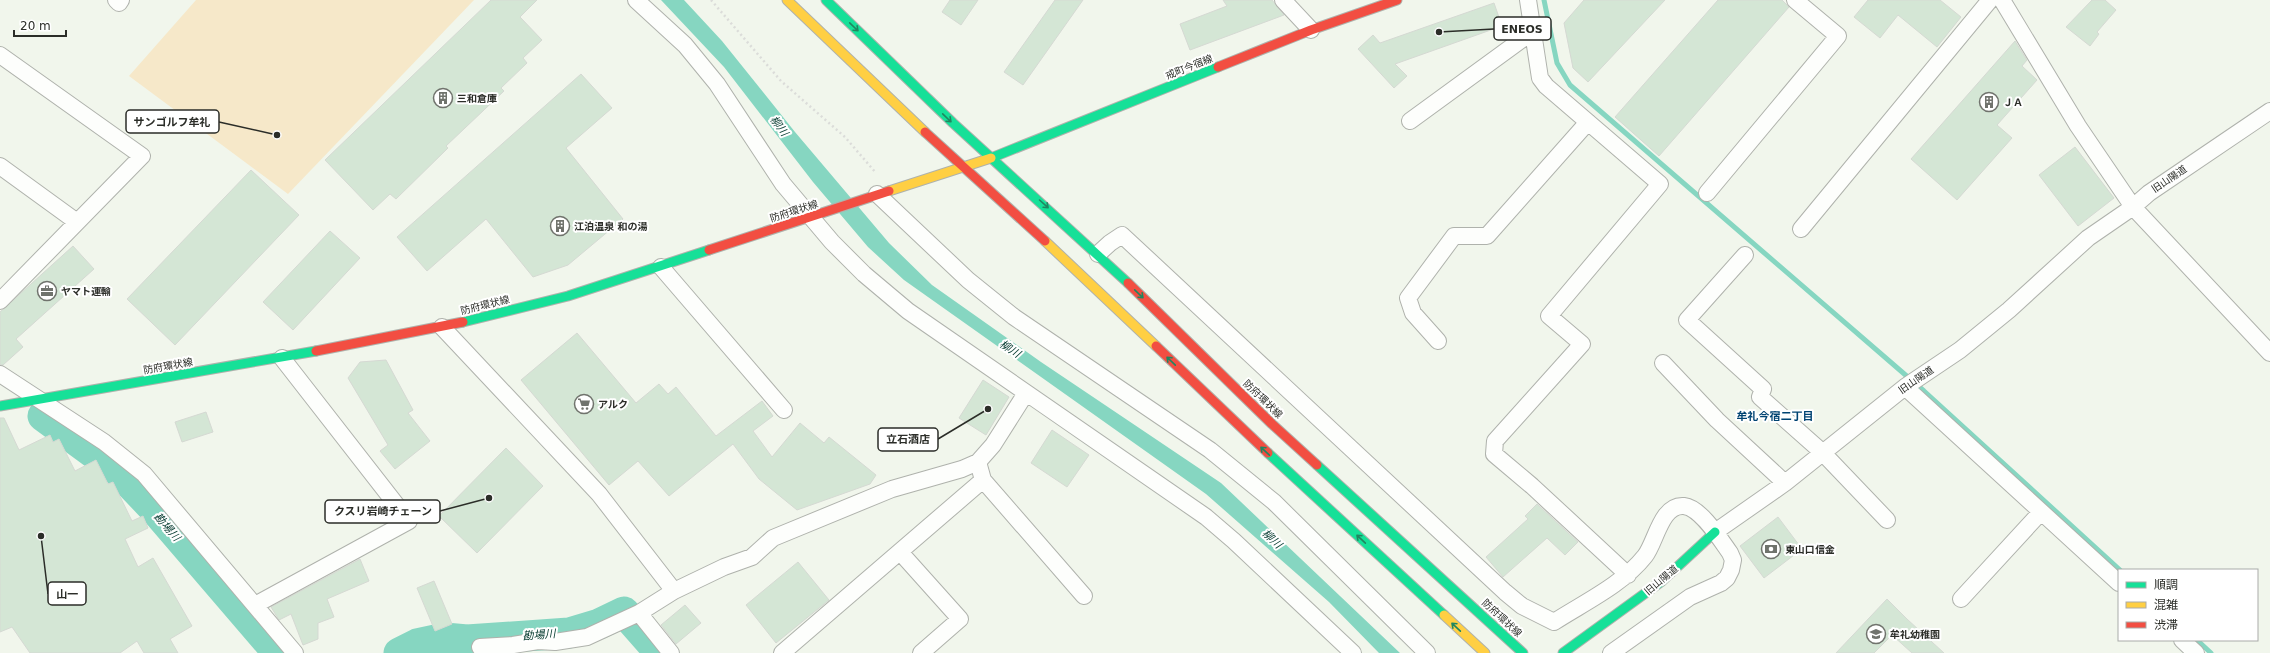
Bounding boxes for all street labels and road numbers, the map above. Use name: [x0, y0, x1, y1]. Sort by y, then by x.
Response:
street label: 戒町今宿線: [1164, 53, 1214, 81]
street label: 旧山陽道: [2149, 163, 2189, 195]
street label: 防府環状線: [769, 198, 819, 224]
street label: 防府環状線: [459, 294, 511, 316]
street label: 防府環状線: [142, 356, 194, 376]
street label: 旧山陽道: [1896, 364, 1936, 396]
street label: 防府環状線: [1241, 378, 1285, 420]
street label: 旧山陽道: [1642, 563, 1680, 597]
street label: 防府環状線: [1480, 597, 1524, 639]

